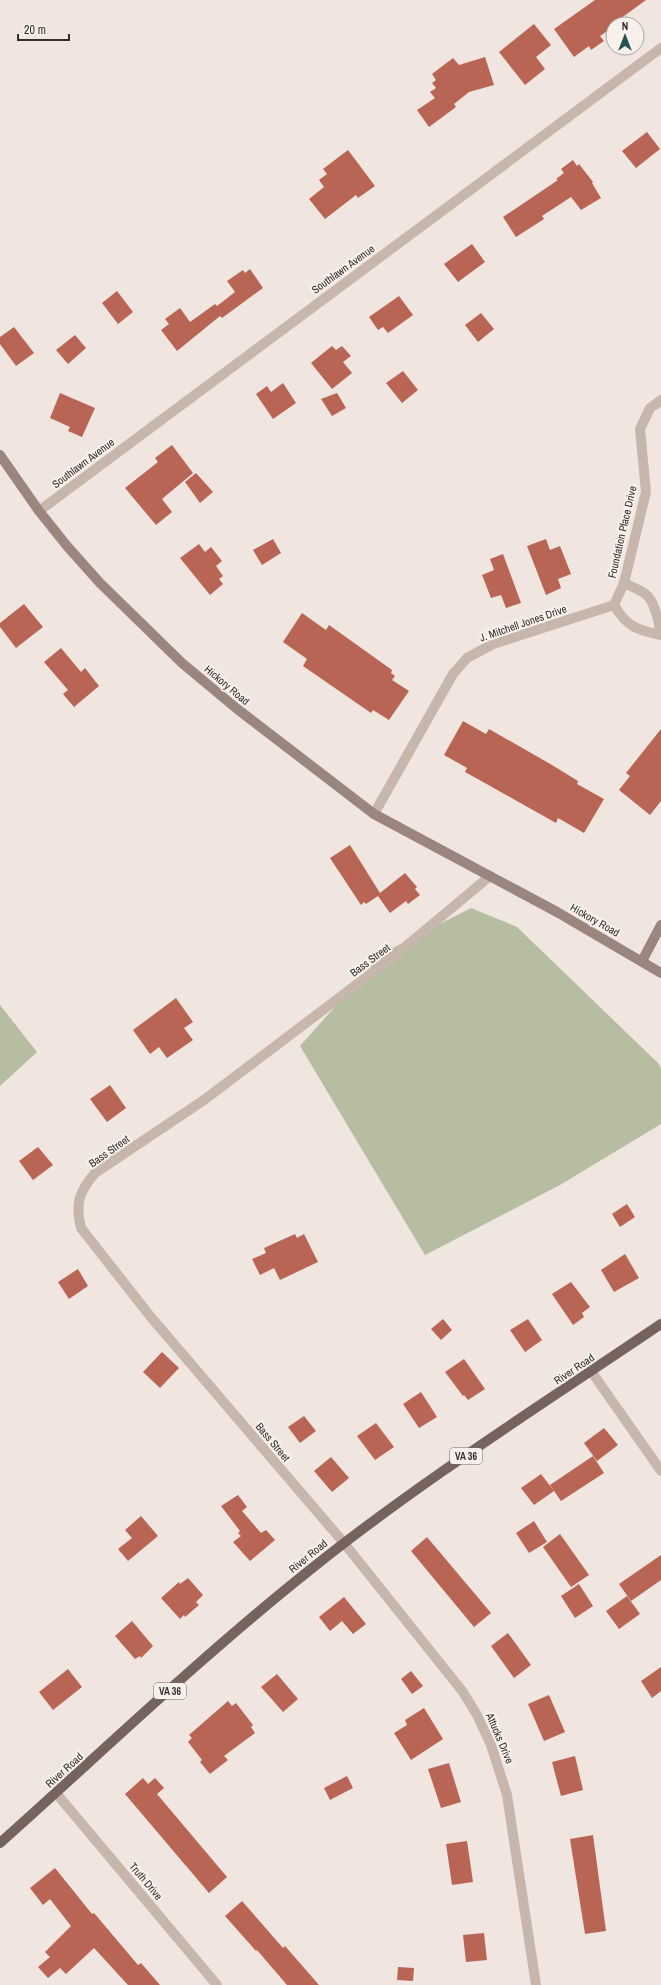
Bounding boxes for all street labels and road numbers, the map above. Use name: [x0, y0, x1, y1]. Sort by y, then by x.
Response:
street label: Southlawn Avenue: [309, 241, 377, 297]
street label: Southlawn Avenue: [49, 435, 117, 491]
street label: Foundation Place Drive: [605, 484, 639, 580]
street label: J. Mitchell Jones Drive: [478, 602, 568, 644]
street label: Hickory Road: [202, 662, 252, 708]
street label: Hickory Road: [568, 900, 622, 940]
street label: Bass Street: [347, 940, 393, 980]
street label: Bass Street: [86, 1132, 133, 1170]
street label: River Road: [551, 1350, 597, 1388]
street label: Bass Street: [253, 1420, 294, 1465]
road number: VA 36: [450, 1448, 482, 1464]
street label: River Road: [286, 1536, 330, 1576]
road number: VA 36: [154, 1683, 186, 1699]
street label: Attucks Drive: [483, 1710, 517, 1765]
street label: River Road: [42, 1750, 86, 1790]
street label: Truth Drive: [126, 1859, 166, 1903]

